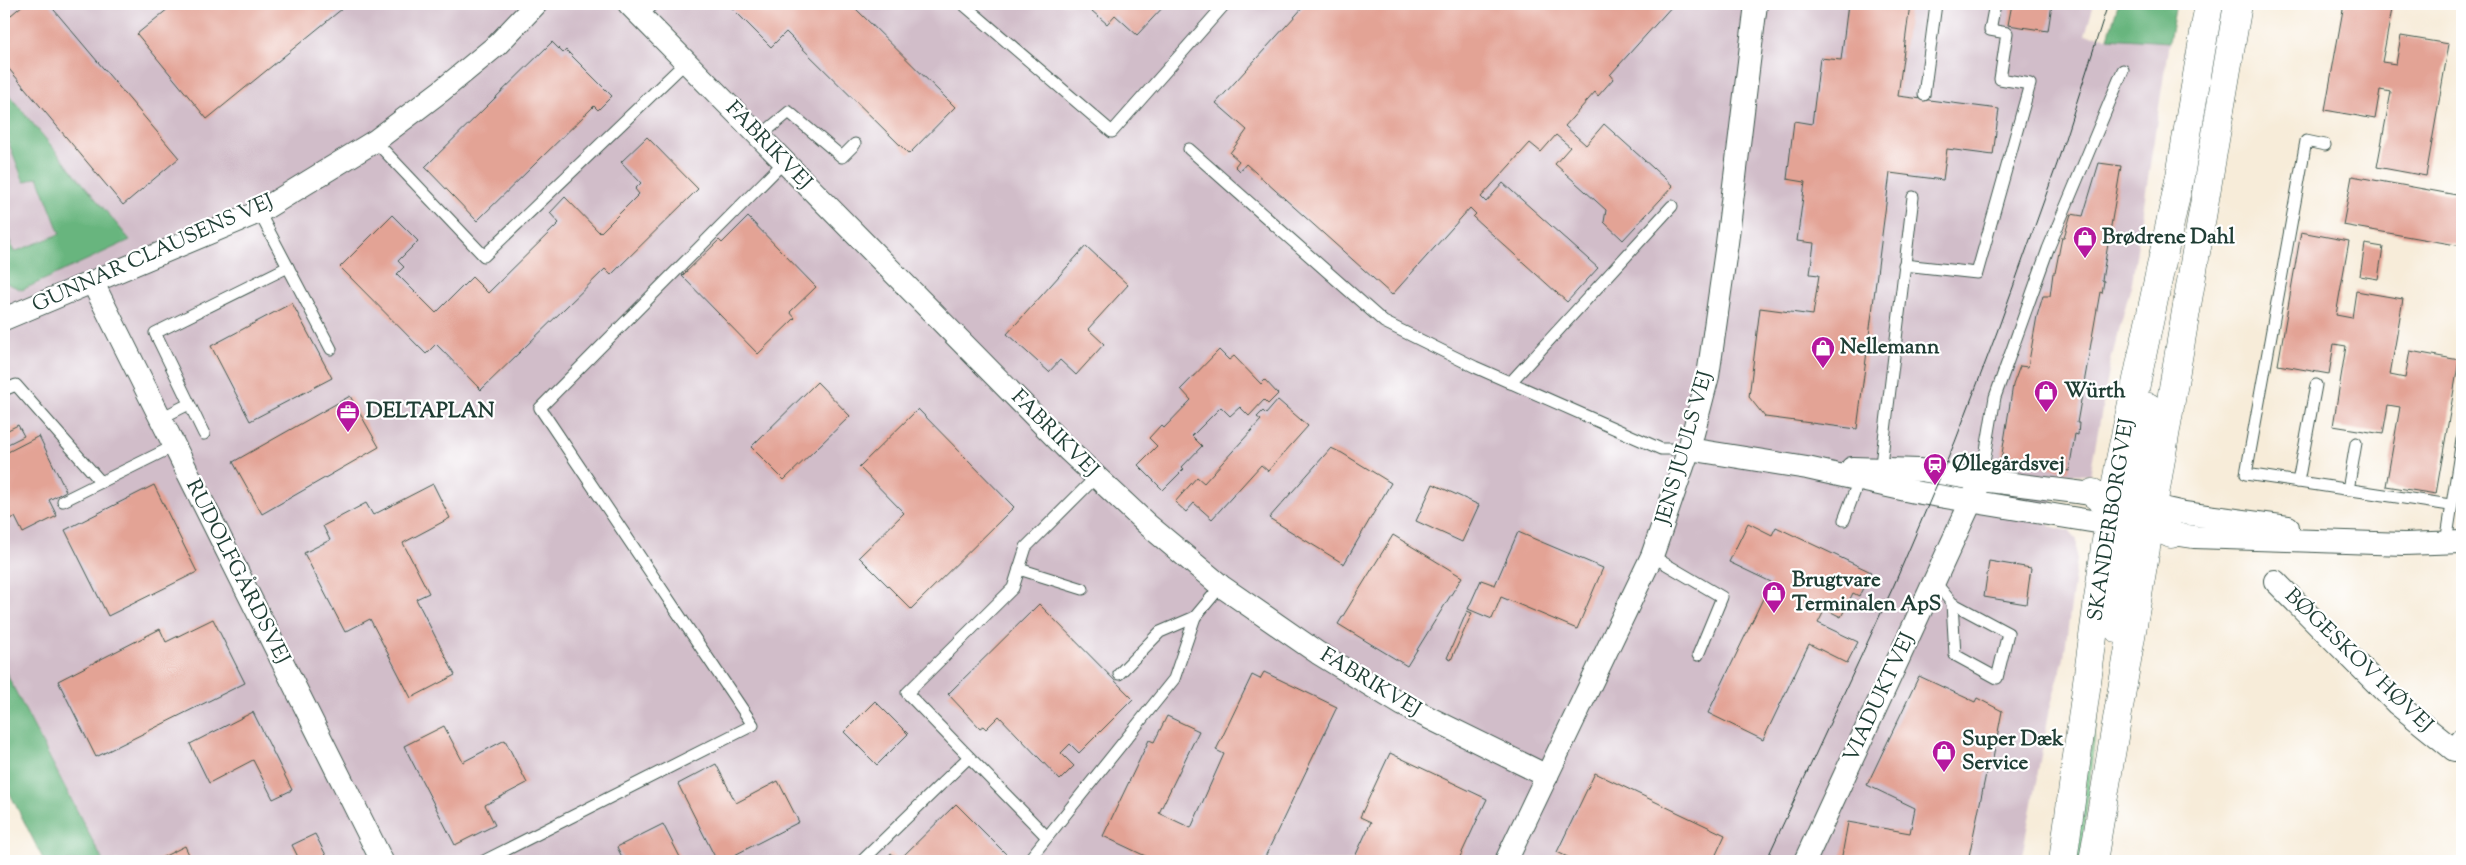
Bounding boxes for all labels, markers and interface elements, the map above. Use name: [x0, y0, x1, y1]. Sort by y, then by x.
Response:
street label: FABRIKVEJ: [718, 95, 818, 197]
street label: GUNNAR CLAUSENS VEJ: [28, 187, 278, 321]
place label: Brødrene Dahl: [2102, 223, 2235, 253]
shop icon: Brødrene Dahl: [2072, 225, 2098, 259]
place label: Nellemann: [1840, 333, 1940, 363]
shop icon: Nellemann: [1810, 335, 1836, 369]
street label: JENS JUULS VEJ: [1648, 368, 1721, 529]
place label: Würth: [2064, 377, 2126, 407]
shop icon: Würth: [2033, 379, 2059, 413]
street label: FABRIKVEJ: [1003, 383, 1105, 485]
place label: DELTAPLAN: [366, 397, 495, 427]
office icon: DELTAPLAN: [335, 399, 361, 433]
street label: SKANDERBORGVEJ: [2081, 417, 2143, 623]
place label: Øllegårdsvej: [1952, 450, 2065, 480]
station icon: Øllegårdsvej: [1922, 452, 1948, 486]
street label: RUDOLFGÅRDSVEJ: [177, 474, 297, 670]
place label: Brugtvare Terminalen ApS: [1792, 566, 1941, 620]
shop icon: Brugtvare Terminalen ApS: [1761, 580, 1787, 614]
street label: BØGESKOV HØVEJ: [2277, 582, 2439, 740]
street label: VIADUKTVEJ: [1837, 628, 1923, 768]
street label: FABRIKVEJ: [1314, 641, 1426, 725]
place label: Super Dæk Service: [1962, 725, 2064, 779]
shop icon: Super Dæk Service: [1931, 739, 1957, 773]

